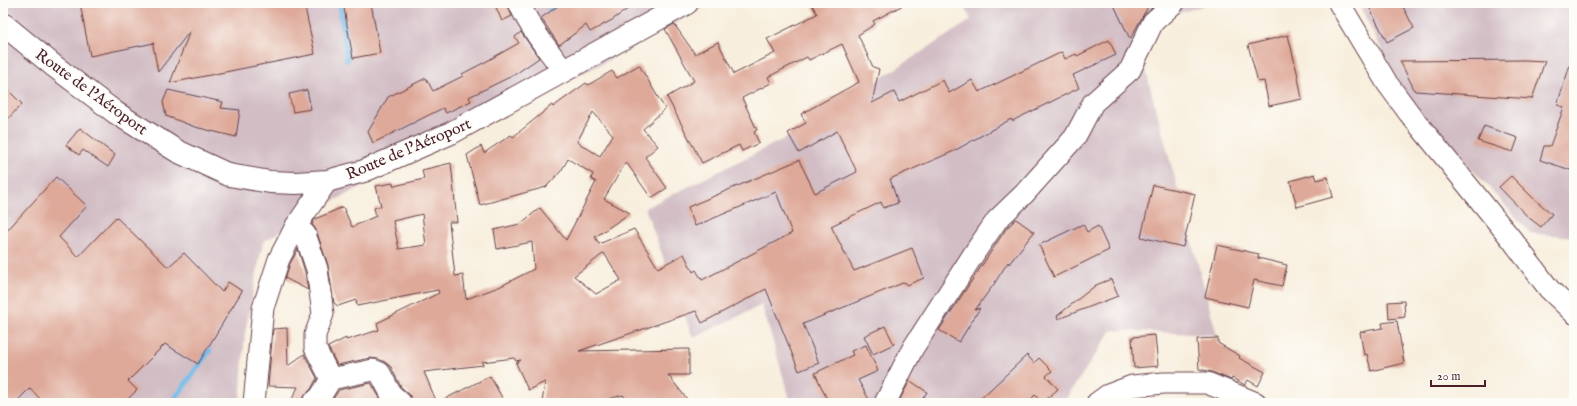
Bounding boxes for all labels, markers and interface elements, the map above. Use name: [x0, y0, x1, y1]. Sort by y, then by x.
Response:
street label: Route de l'Aéroport: [31, 45, 151, 140]
street label: Route de l'Aéroport: [343, 114, 475, 185]
scale bar: [1431, 362, 1485, 388]
text: 20 m: [1437, 369, 1460, 384]

